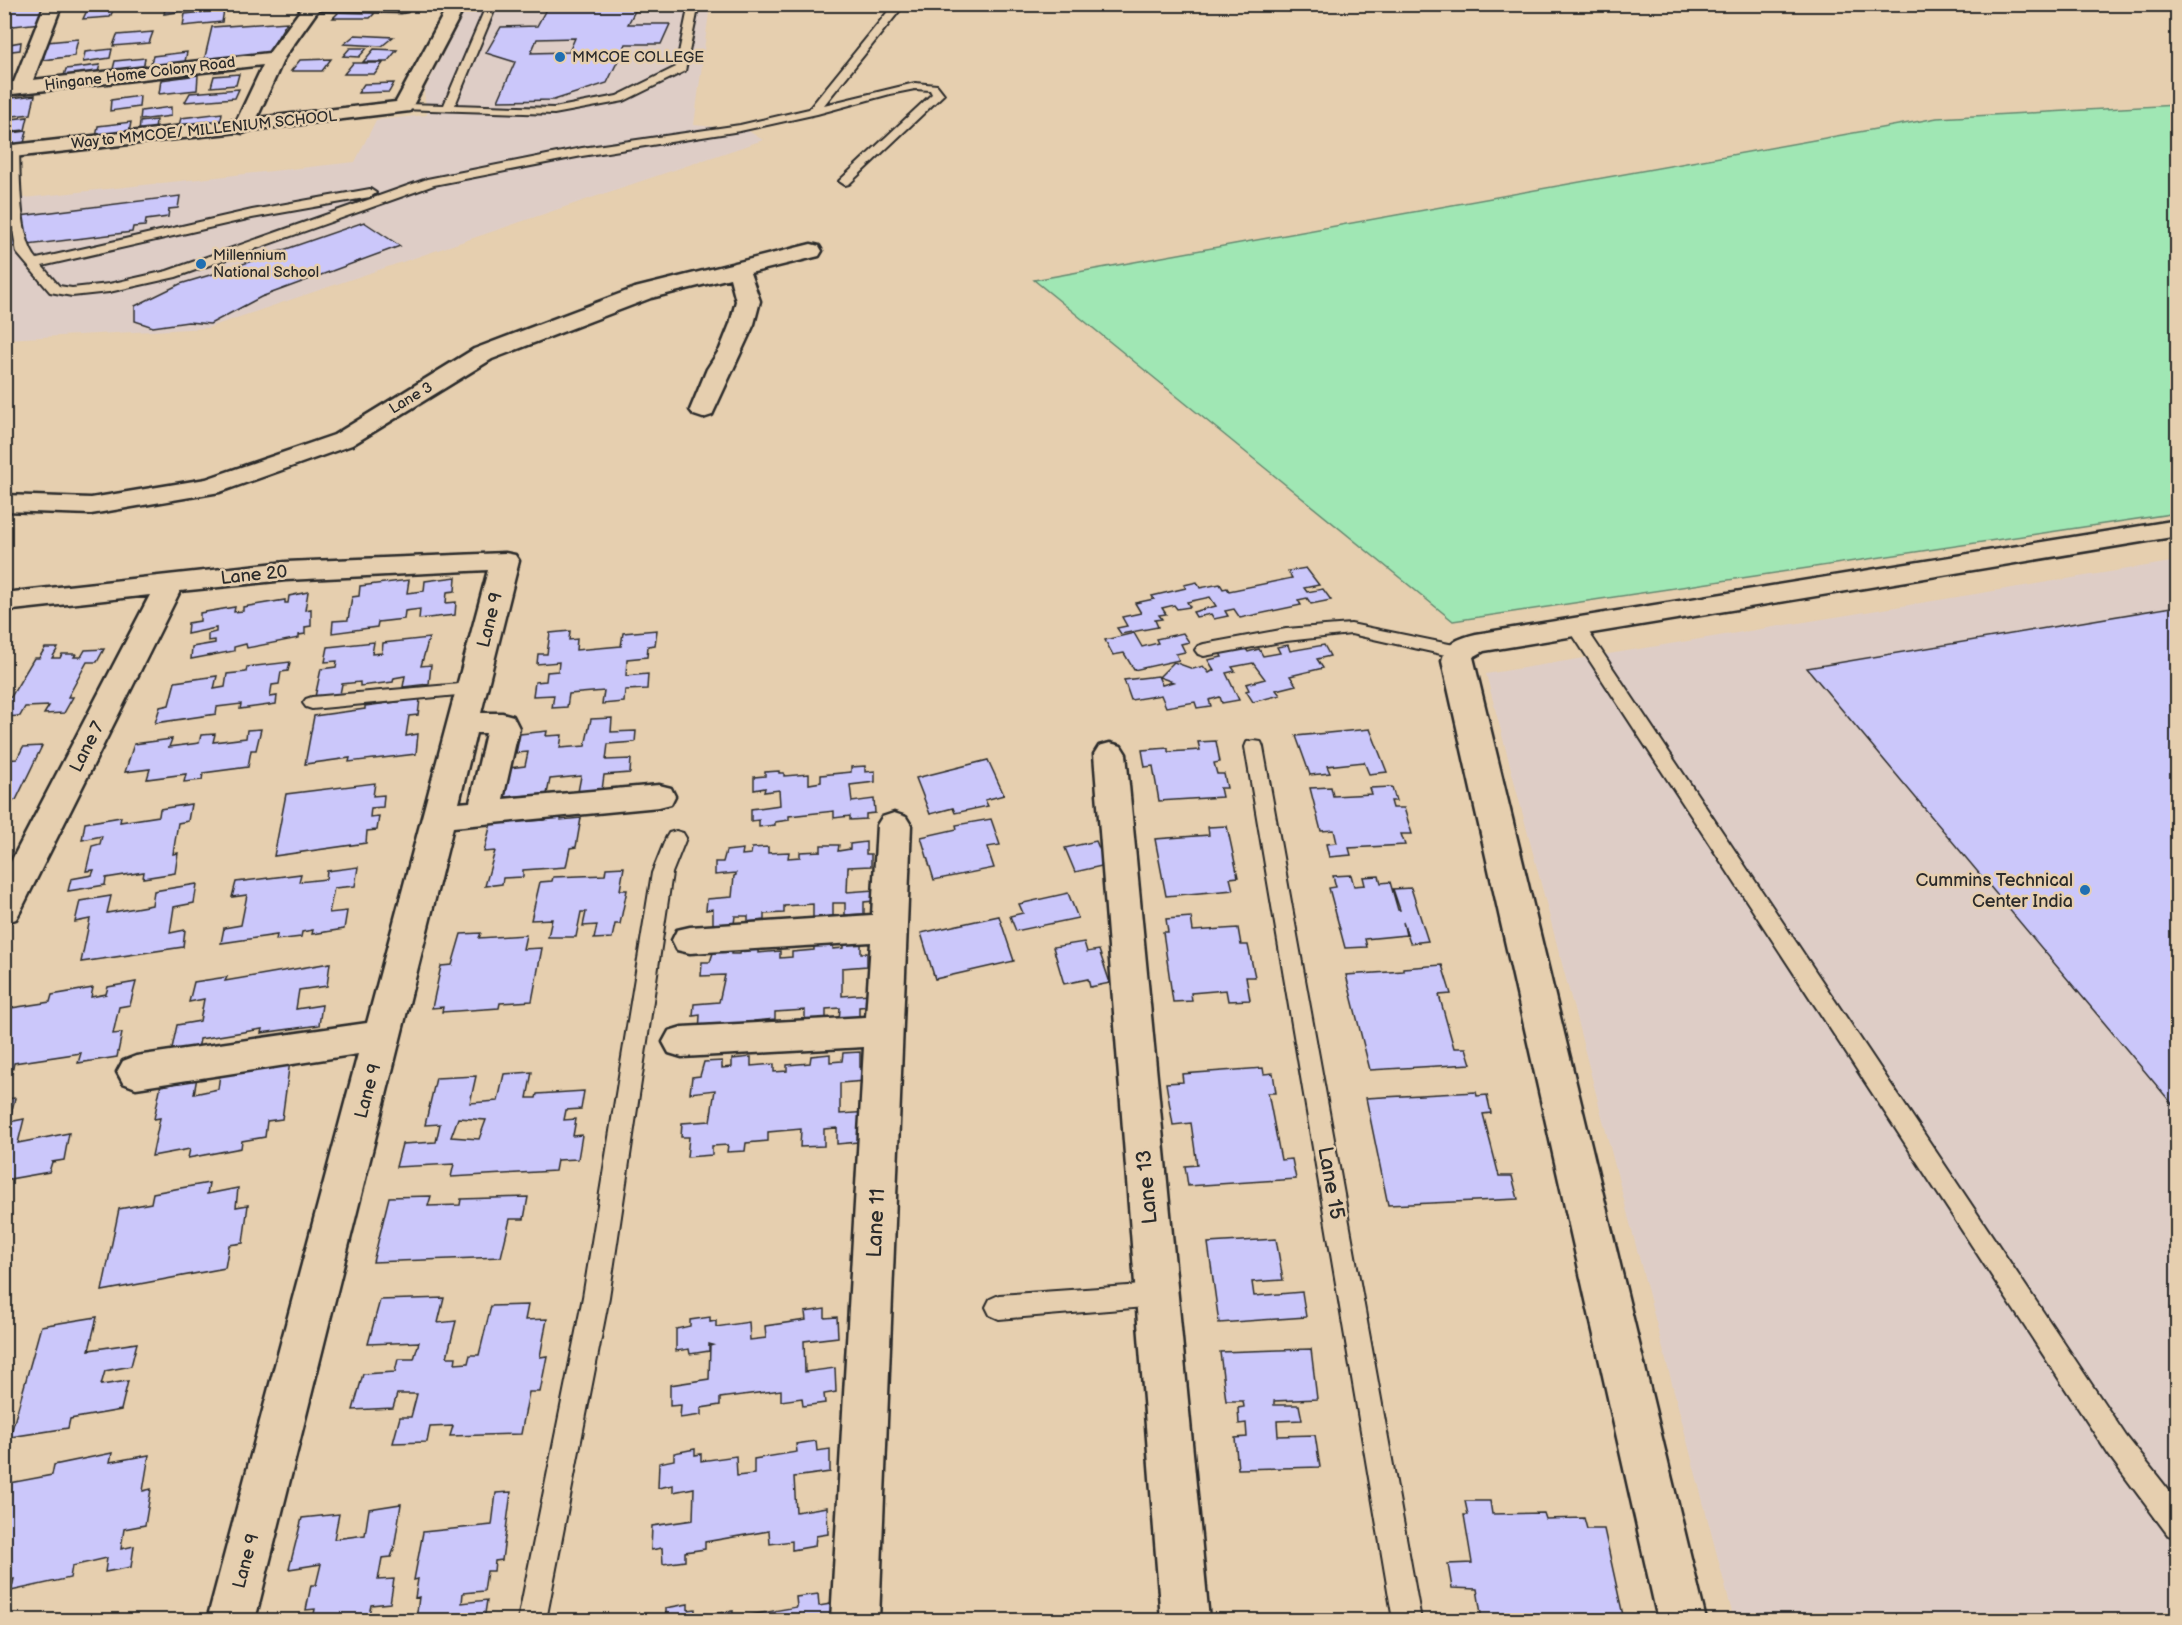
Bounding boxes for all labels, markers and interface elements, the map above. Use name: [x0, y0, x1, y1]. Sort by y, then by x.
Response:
place label: MMCOE COLLEGE: [572, 48, 704, 67]
marker: MMCOE COLLEGE: [553, 50, 567, 64]
street label: Hingane Home Colony Road: [44, 53, 236, 95]
street label: Way to MMCOE/ MILLENIUM SCHOOL: [70, 107, 338, 153]
place label: Millennium National School: [213, 246, 319, 282]
marker: Millennium National School: [194, 257, 208, 271]
street label: Lane 3: [386, 378, 436, 418]
street label: Lane 20: [220, 561, 288, 589]
street label: Lane 9: [473, 590, 507, 650]
street label: Lane 7: [65, 718, 109, 776]
place label: Cummins Technical Center India: [1916, 870, 2073, 912]
marker: Cummins Technical Center India: [2078, 883, 2092, 897]
street label: Lane 9: [351, 1061, 385, 1121]
street label: Lane 15: [1312, 1145, 1350, 1221]
street label: Lane 13: [1131, 1149, 1163, 1225]
street label: Lane 11: [862, 1188, 890, 1258]
street label: Lane 9: [229, 1531, 263, 1591]

